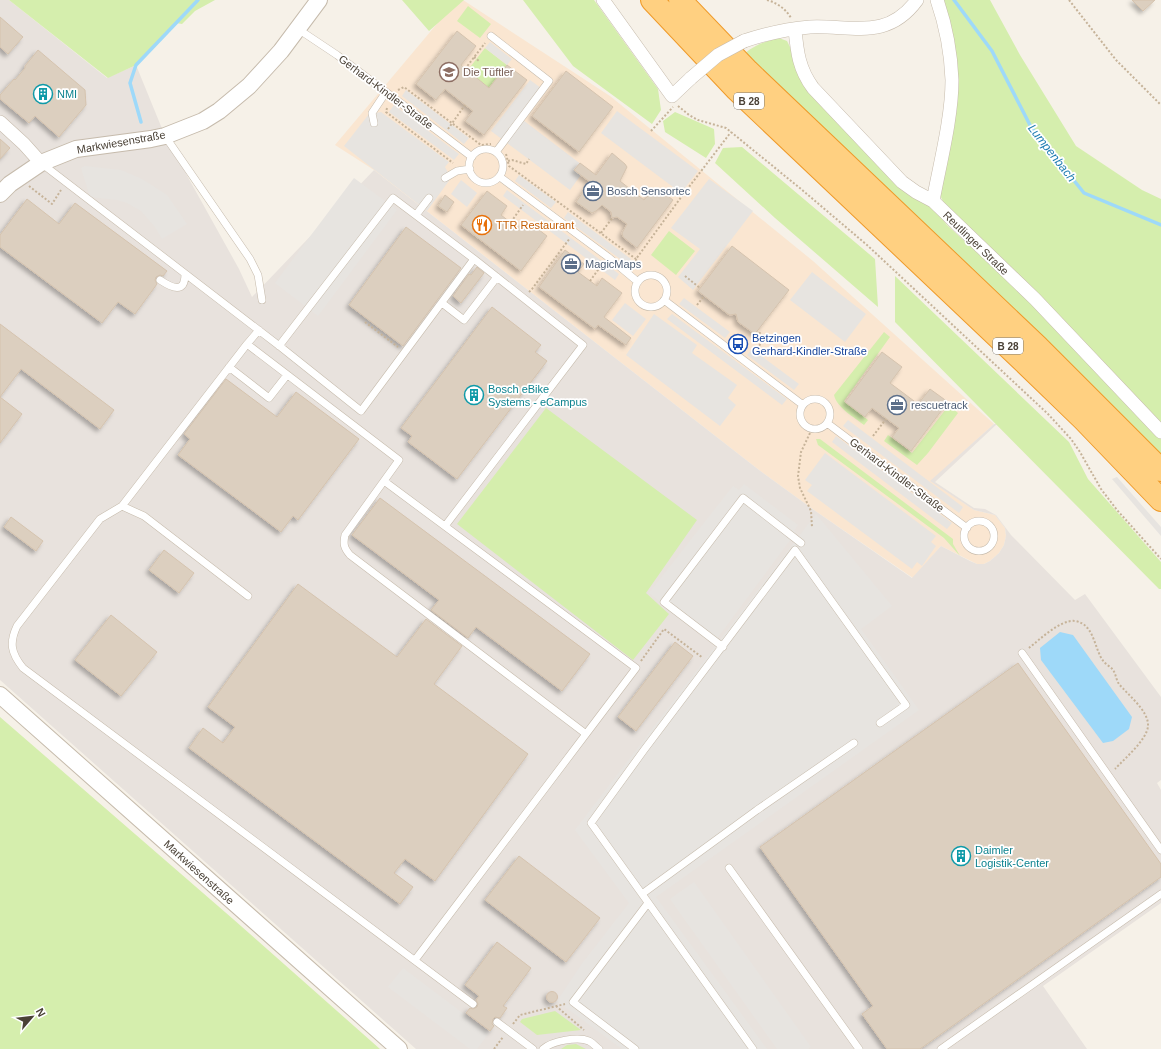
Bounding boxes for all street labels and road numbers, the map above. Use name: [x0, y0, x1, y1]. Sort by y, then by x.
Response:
street label: Gerhard-Kindler-Straße: [336, 53, 436, 131]
road number: B 28: [734, 93, 764, 109]
street label: Markwiesenstraße: [76, 128, 166, 156]
street label: Reutlinger Straße: [941, 209, 1011, 277]
road number: B 28: [993, 338, 1023, 354]
street label: Gerhard-Kindler-Straße: [847, 436, 947, 514]
street label: Markwiesenstraße: [162, 837, 236, 907]

